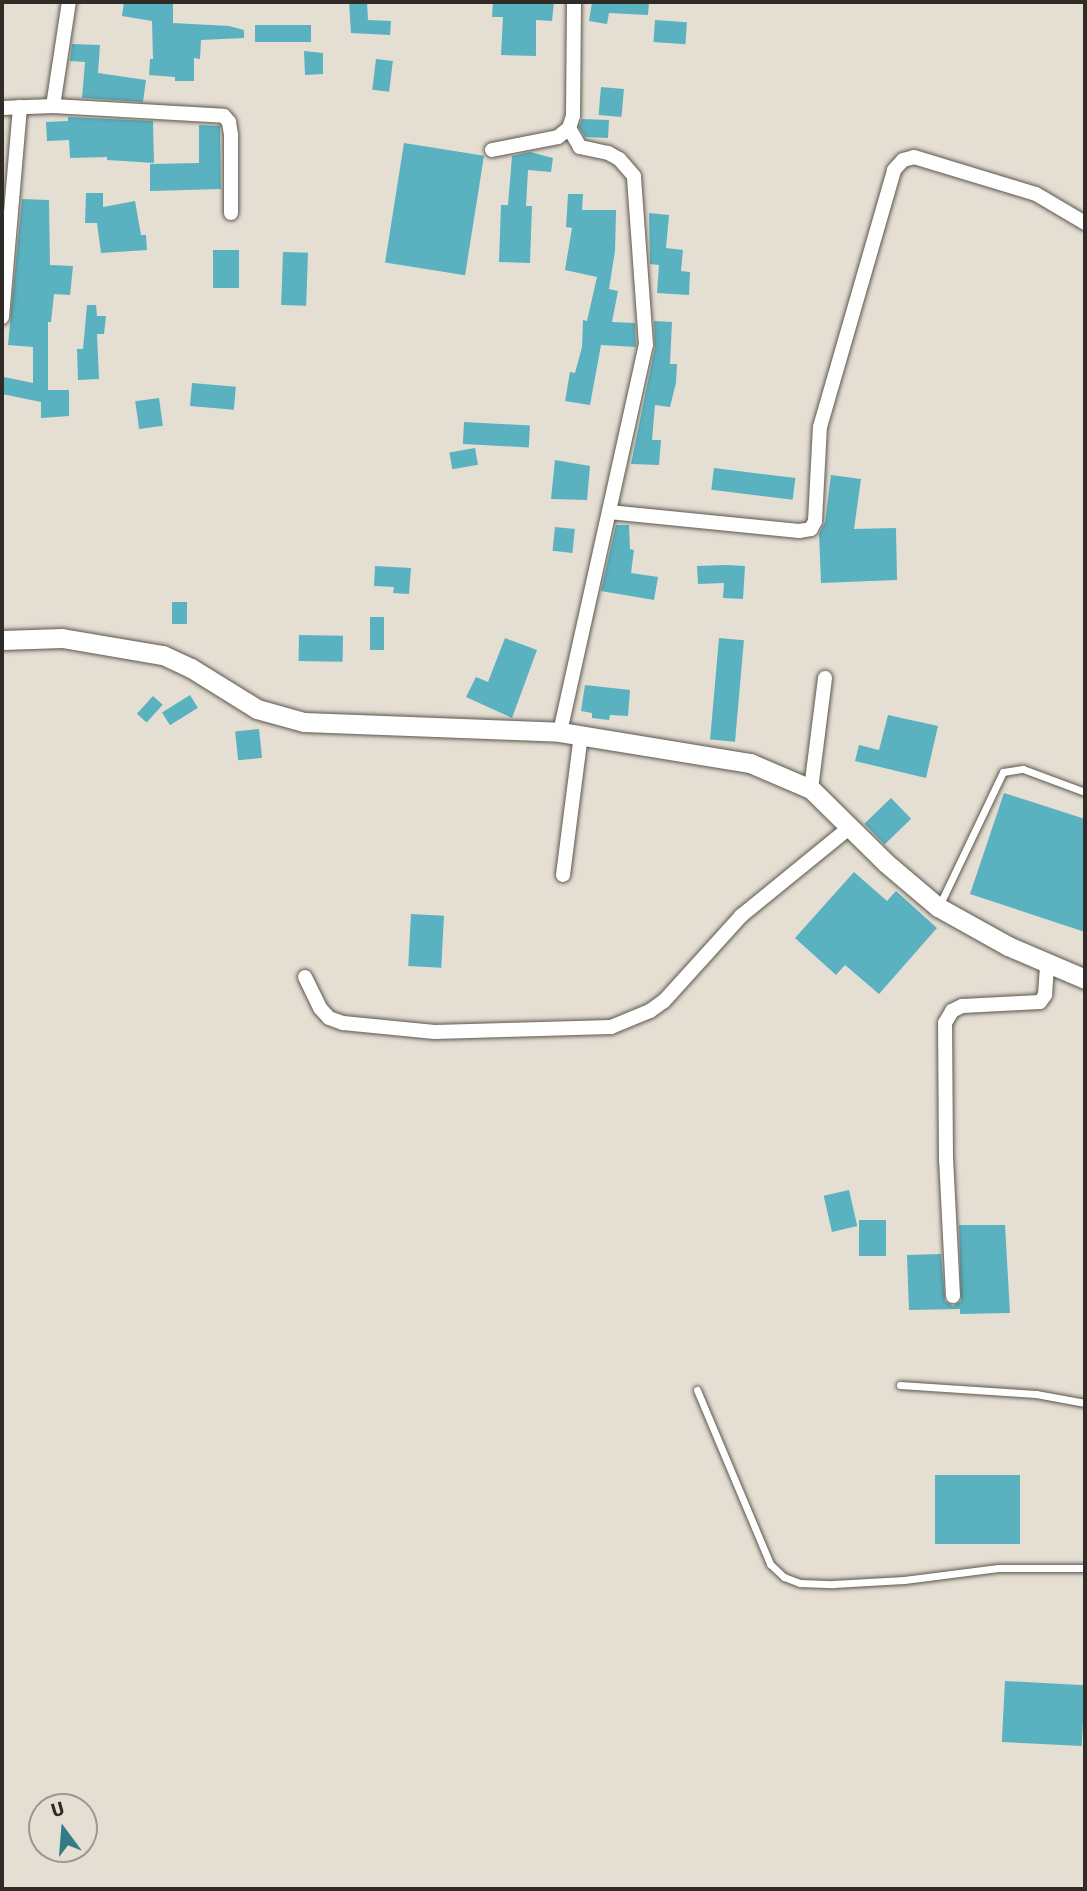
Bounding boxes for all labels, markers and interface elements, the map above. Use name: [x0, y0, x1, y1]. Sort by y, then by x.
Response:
north arrow: [28, 1793, 98, 1863]
text: U: [49, 1796, 67, 1822]

